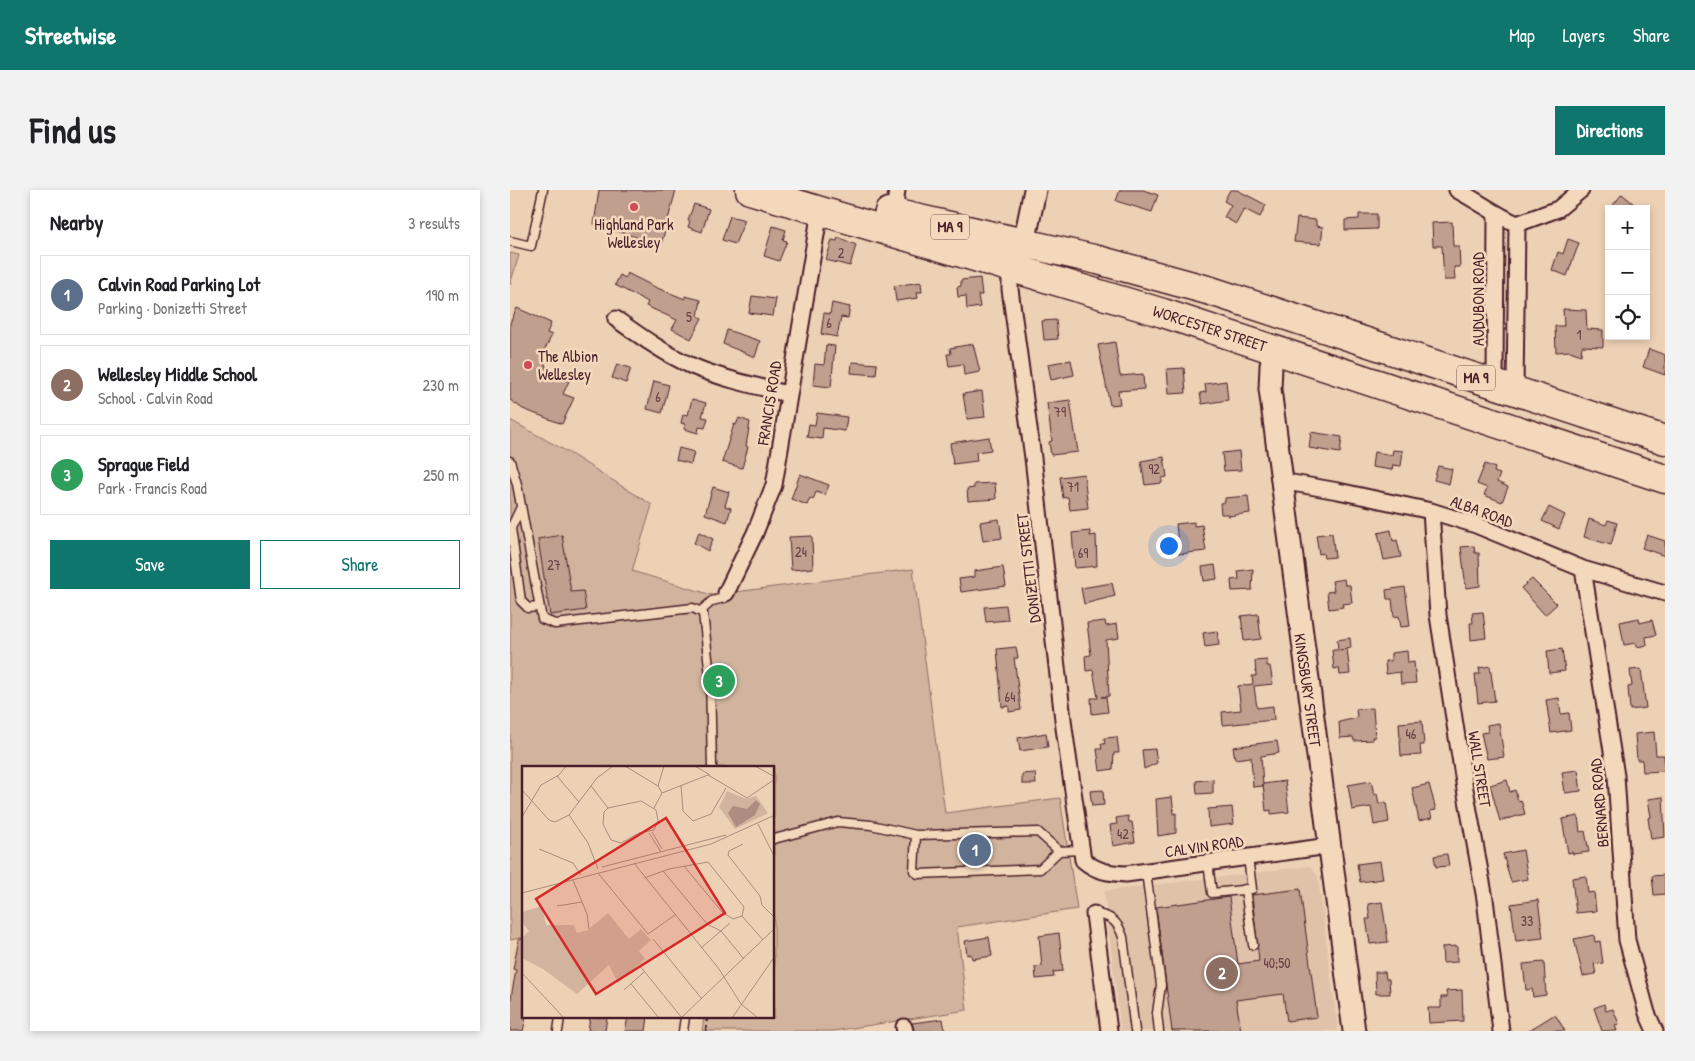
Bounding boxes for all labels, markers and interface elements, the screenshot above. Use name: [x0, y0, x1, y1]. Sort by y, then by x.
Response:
text: Streetwise: [25, 19, 116, 51]
text: Map: [1509, 23, 1535, 48]
text: Layers: [1563, 23, 1605, 48]
text: Share: [1633, 23, 1670, 48]
button: Directions: [1555, 106, 1665, 155]
text: Find us: [30, 107, 116, 154]
marker: Highland Park Wellesley: [628, 201, 640, 213]
map controls: [1605, 205, 1650, 340]
button: +: [1605, 205, 1650, 250]
text: Nearby: [50, 208, 103, 237]
text: 3 results: [408, 212, 460, 234]
place label: Highland Park Wellesley: [594, 213, 674, 253]
road number: MA 9: [931, 214, 969, 240]
house number: 2: [838, 243, 845, 262]
button: −: [1605, 250, 1650, 295]
street label: AUDUBON ROAD: [1467, 252, 1489, 346]
text: Calvin Road Parking Lot: [98, 271, 260, 297]
text: 1: [64, 284, 70, 306]
text: 190 m: [426, 284, 459, 306]
button: locate: [1605, 295, 1650, 340]
text: Parking · Donizetti Street: [98, 297, 247, 319]
street label: WORCESTER STREET: [1150, 299, 1270, 357]
house number: 5: [686, 307, 692, 326]
house number: 6: [826, 313, 832, 332]
house number: 1: [1576, 325, 1582, 344]
place label: The Albion Wellesley: [538, 345, 598, 385]
marker: The Albion Wellesley: [522, 359, 534, 371]
street label: FRANCIS ROAD: [751, 359, 787, 448]
text: Wellesley Middle School: [98, 361, 257, 387]
road number: MA 9: [1457, 366, 1495, 390]
text: 2: [63, 374, 71, 396]
text: 230 m: [423, 374, 459, 396]
text: School · Calvin Road: [98, 387, 212, 409]
house number: 6: [655, 387, 661, 406]
house number: 79: [1054, 402, 1066, 421]
text: Sprague Field: [98, 451, 189, 477]
house number: 92: [1148, 459, 1160, 478]
text: 3: [63, 464, 71, 486]
text: 250 m: [423, 464, 459, 486]
text: Park · Francis Road: [98, 477, 207, 499]
house number: 71: [1067, 477, 1079, 496]
street label: ALBA ROAD: [1448, 490, 1517, 533]
street label: DONIZETTI STREET: [1010, 512, 1046, 624]
your location: [1156, 533, 1182, 559]
button: Save: [50, 540, 250, 589]
button: Share: [260, 540, 460, 589]
house number: 24: [795, 542, 807, 561]
house number: 69: [1078, 543, 1088, 562]
house number: 27: [547, 555, 561, 574]
street label: KINGSBURY STREET: [1289, 632, 1327, 749]
pin: 3: [703, 662, 735, 700]
house number: 64: [1005, 687, 1015, 706]
house number: 46: [1406, 724, 1417, 743]
street label: WALL STREET: [1463, 729, 1497, 809]
street label: BERNARD ROAD: [1584, 757, 1614, 848]
inset map: [522, 766, 775, 1018]
house number: 42: [1117, 824, 1129, 843]
street label: CALVIN ROAD: [1163, 830, 1245, 862]
pin: 1: [959, 831, 991, 869]
house number: 33: [1521, 911, 1533, 930]
house number: 40;50: [1264, 953, 1290, 972]
pin: 2: [1206, 954, 1238, 992]

